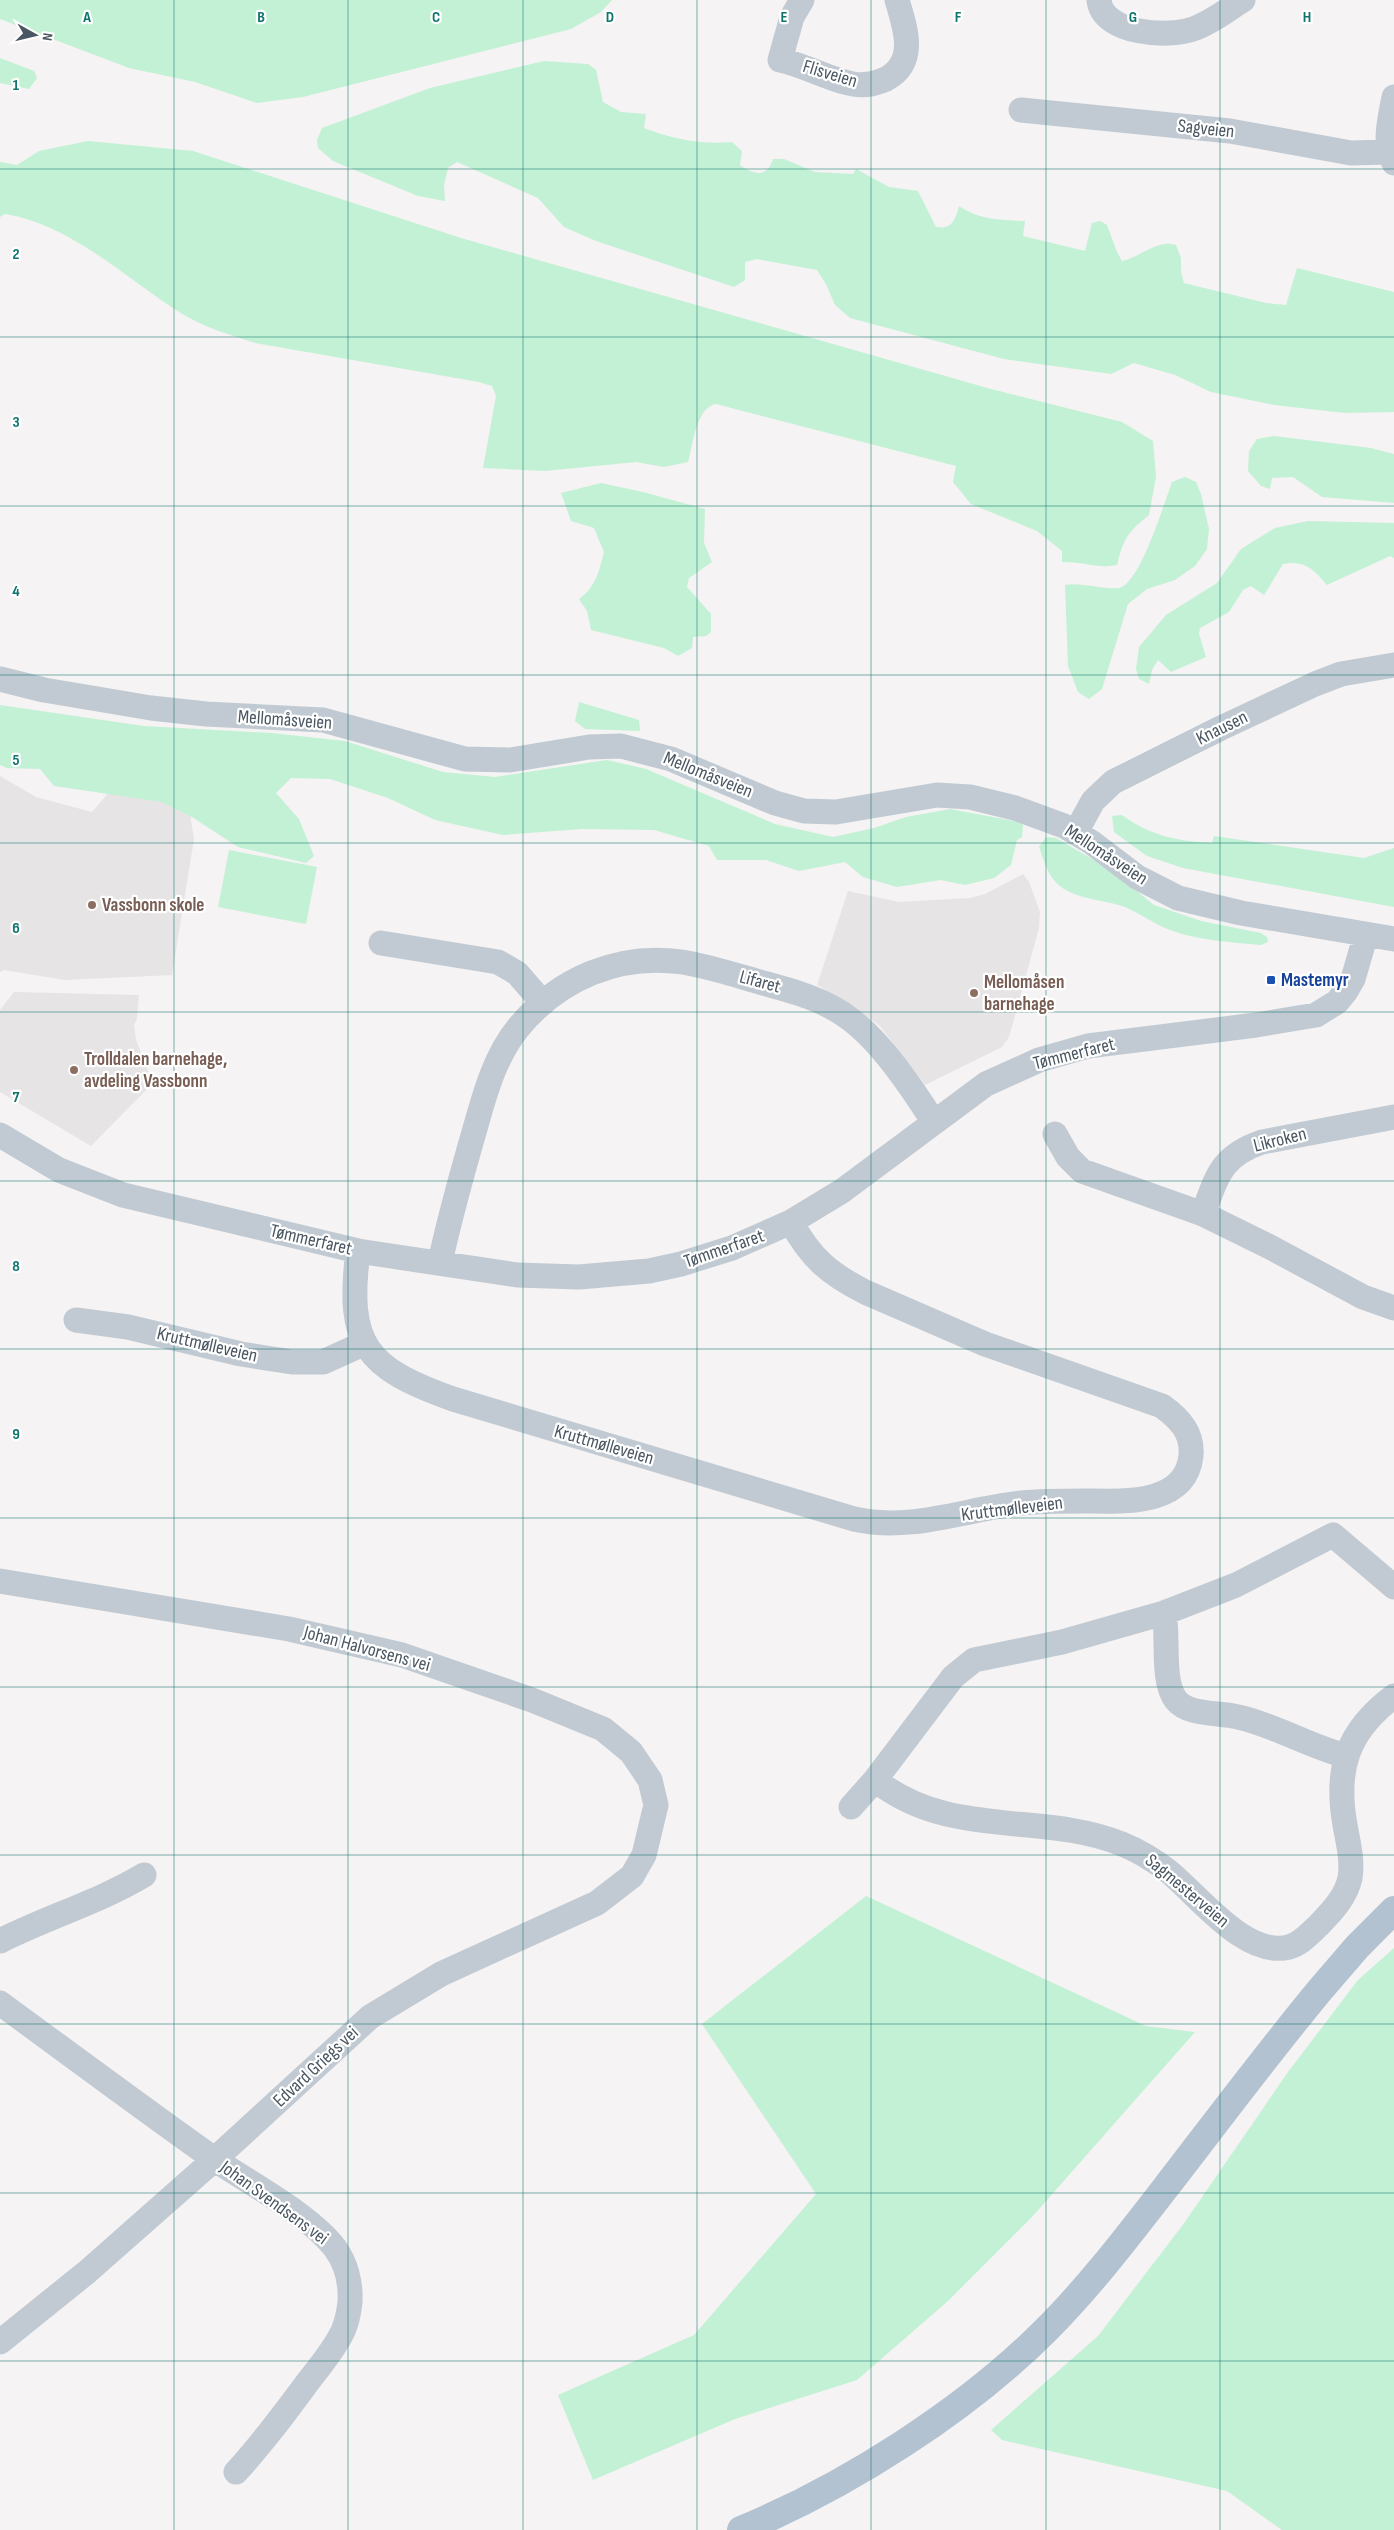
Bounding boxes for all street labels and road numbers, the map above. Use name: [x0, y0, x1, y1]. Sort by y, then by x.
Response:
street label: Flisveien: [800, 55, 860, 93]
street label: Sagveien: [1177, 115, 1235, 143]
street label: Mellomåsveien: [237, 705, 333, 735]
street label: Knausen: [1192, 706, 1252, 750]
street label: Mellomåsveien: [660, 747, 756, 803]
street label: Mellomåsveien: [1060, 820, 1152, 890]
street label: Lifaret: [737, 965, 783, 999]
street label: Tømmerfaret: [1031, 1033, 1117, 1075]
street label: Likroken: [1251, 1122, 1309, 1158]
street label: Tømmerfaret: [268, 1219, 354, 1261]
street label: Tømmerfaret: [681, 1225, 767, 1273]
street label: Kruttmølleveien: [155, 1322, 259, 1368]
street label: Kruttmølleveien: [552, 1420, 656, 1470]
street label: Kruttmølleveien: [960, 1491, 1064, 1527]
street label: Johan Halvorsens vei: [300, 1621, 433, 1677]
street label: Sagmesterveien: [1140, 1849, 1234, 1933]
street label: Edvard Griegs vei: [269, 2022, 363, 2112]
street label: Johan Svendsens vei: [215, 2155, 333, 2250]

